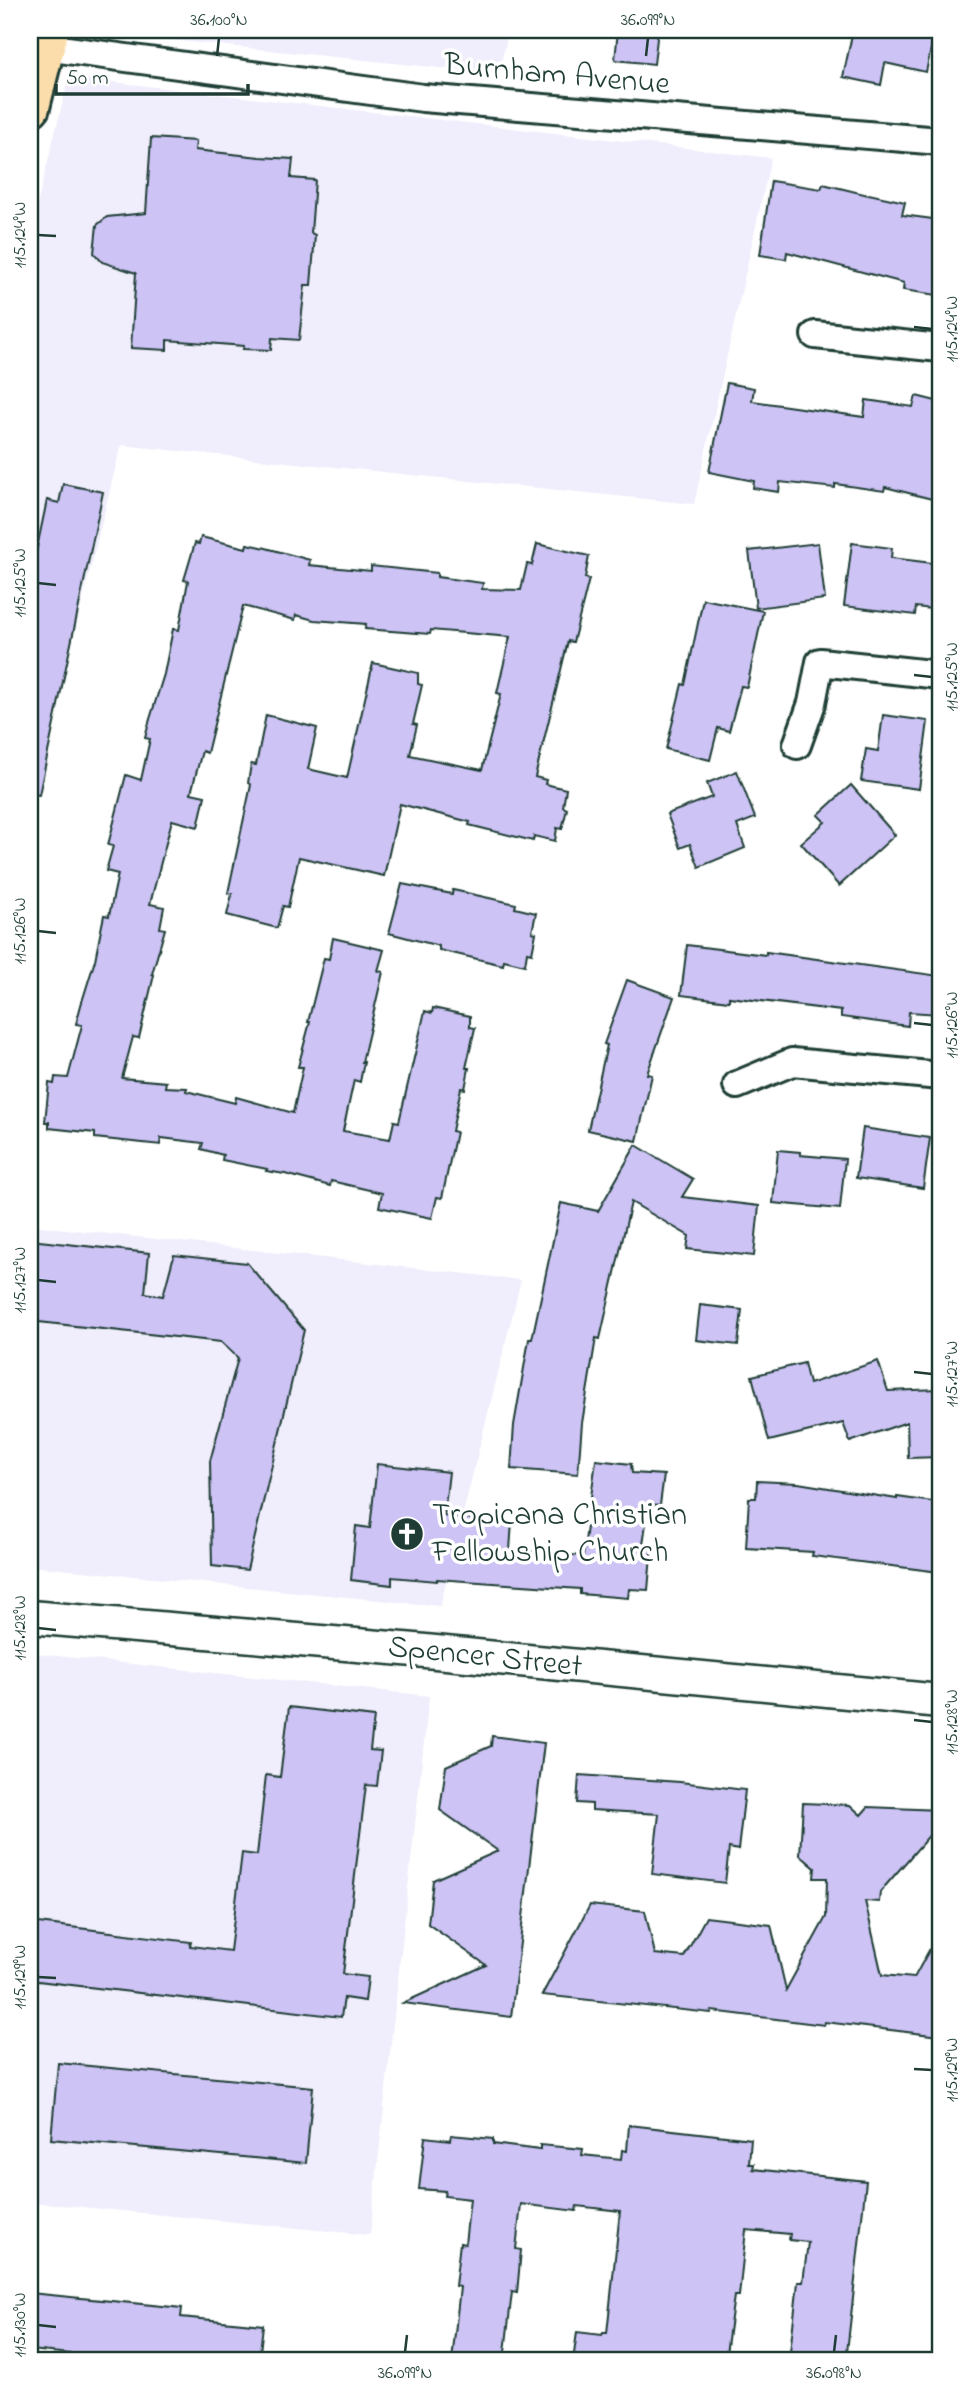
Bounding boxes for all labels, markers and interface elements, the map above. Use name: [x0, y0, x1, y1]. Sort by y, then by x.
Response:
text: 36.100°N: [190, 8, 248, 34]
text: 36.099°N: [621, 8, 675, 34]
street label: Burnham Avenue: [441, 43, 672, 109]
scale bar: [56, 52, 248, 96]
text: 50 m: [66, 64, 109, 94]
text: 115.124°W: [8, 202, 34, 268]
text: 115.124°W: [940, 296, 966, 362]
text: 115.125°W: [8, 548, 34, 618]
text: 115.125°W: [940, 642, 966, 712]
text: 115.126°W: [8, 898, 34, 964]
text: 115.126°W: [940, 992, 966, 1058]
text: 115.127°W: [8, 1247, 34, 1313]
text: 115.127°W: [940, 1341, 966, 1407]
place label: Tropicana Christian Fellowship Church: [431, 1493, 687, 1577]
church icon: Tropicana Christian Fellowship Church: [388, 1515, 426, 1553]
text: 115.128°W: [8, 1595, 34, 1661]
street label: Spencer Street: [385, 1624, 585, 1692]
text: 115.128°W: [940, 1689, 966, 1755]
text: 115.129°W: [8, 1945, 34, 2009]
text: 115.129°W: [940, 2038, 966, 2102]
text: 115.130°W: [8, 2292, 34, 2358]
text: 36.099°N: [378, 2361, 432, 2387]
text: 36.098°N: [806, 2361, 862, 2387]

